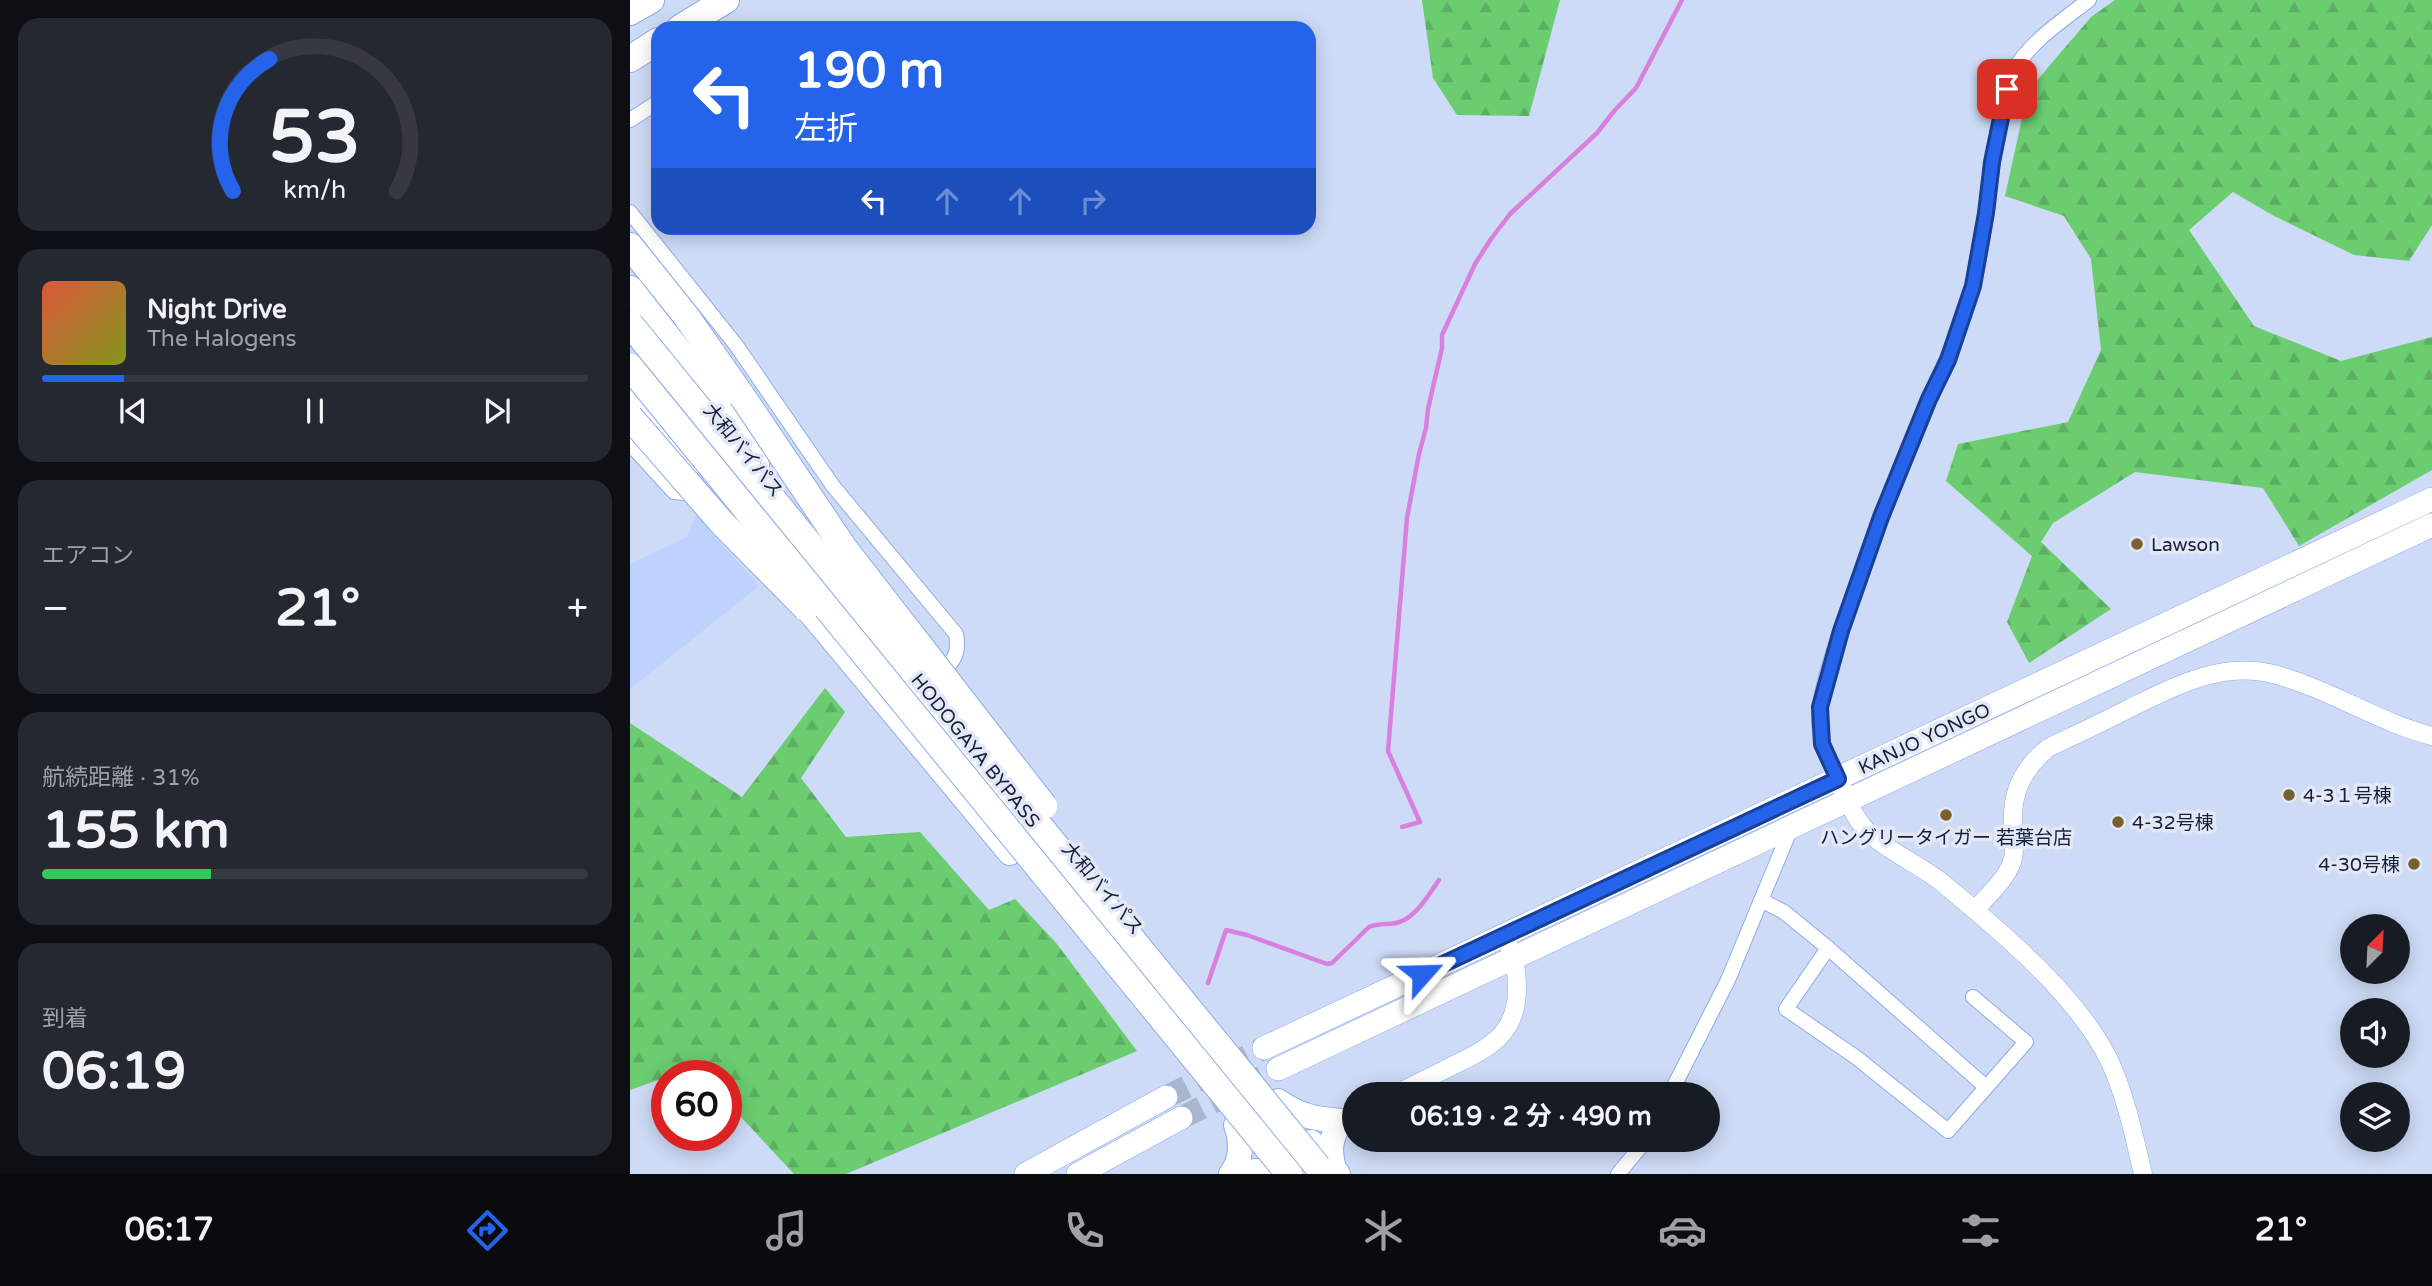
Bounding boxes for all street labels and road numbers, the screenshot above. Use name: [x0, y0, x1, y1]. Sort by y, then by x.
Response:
street label: 大和バイパス: [699, 400, 788, 502]
street label: HODOGAYA BYPASS: [906, 669, 1044, 832]
street label: KANJO YONGO: [1855, 699, 1994, 779]
street label: 大和バイパス: [1057, 838, 1147, 939]

